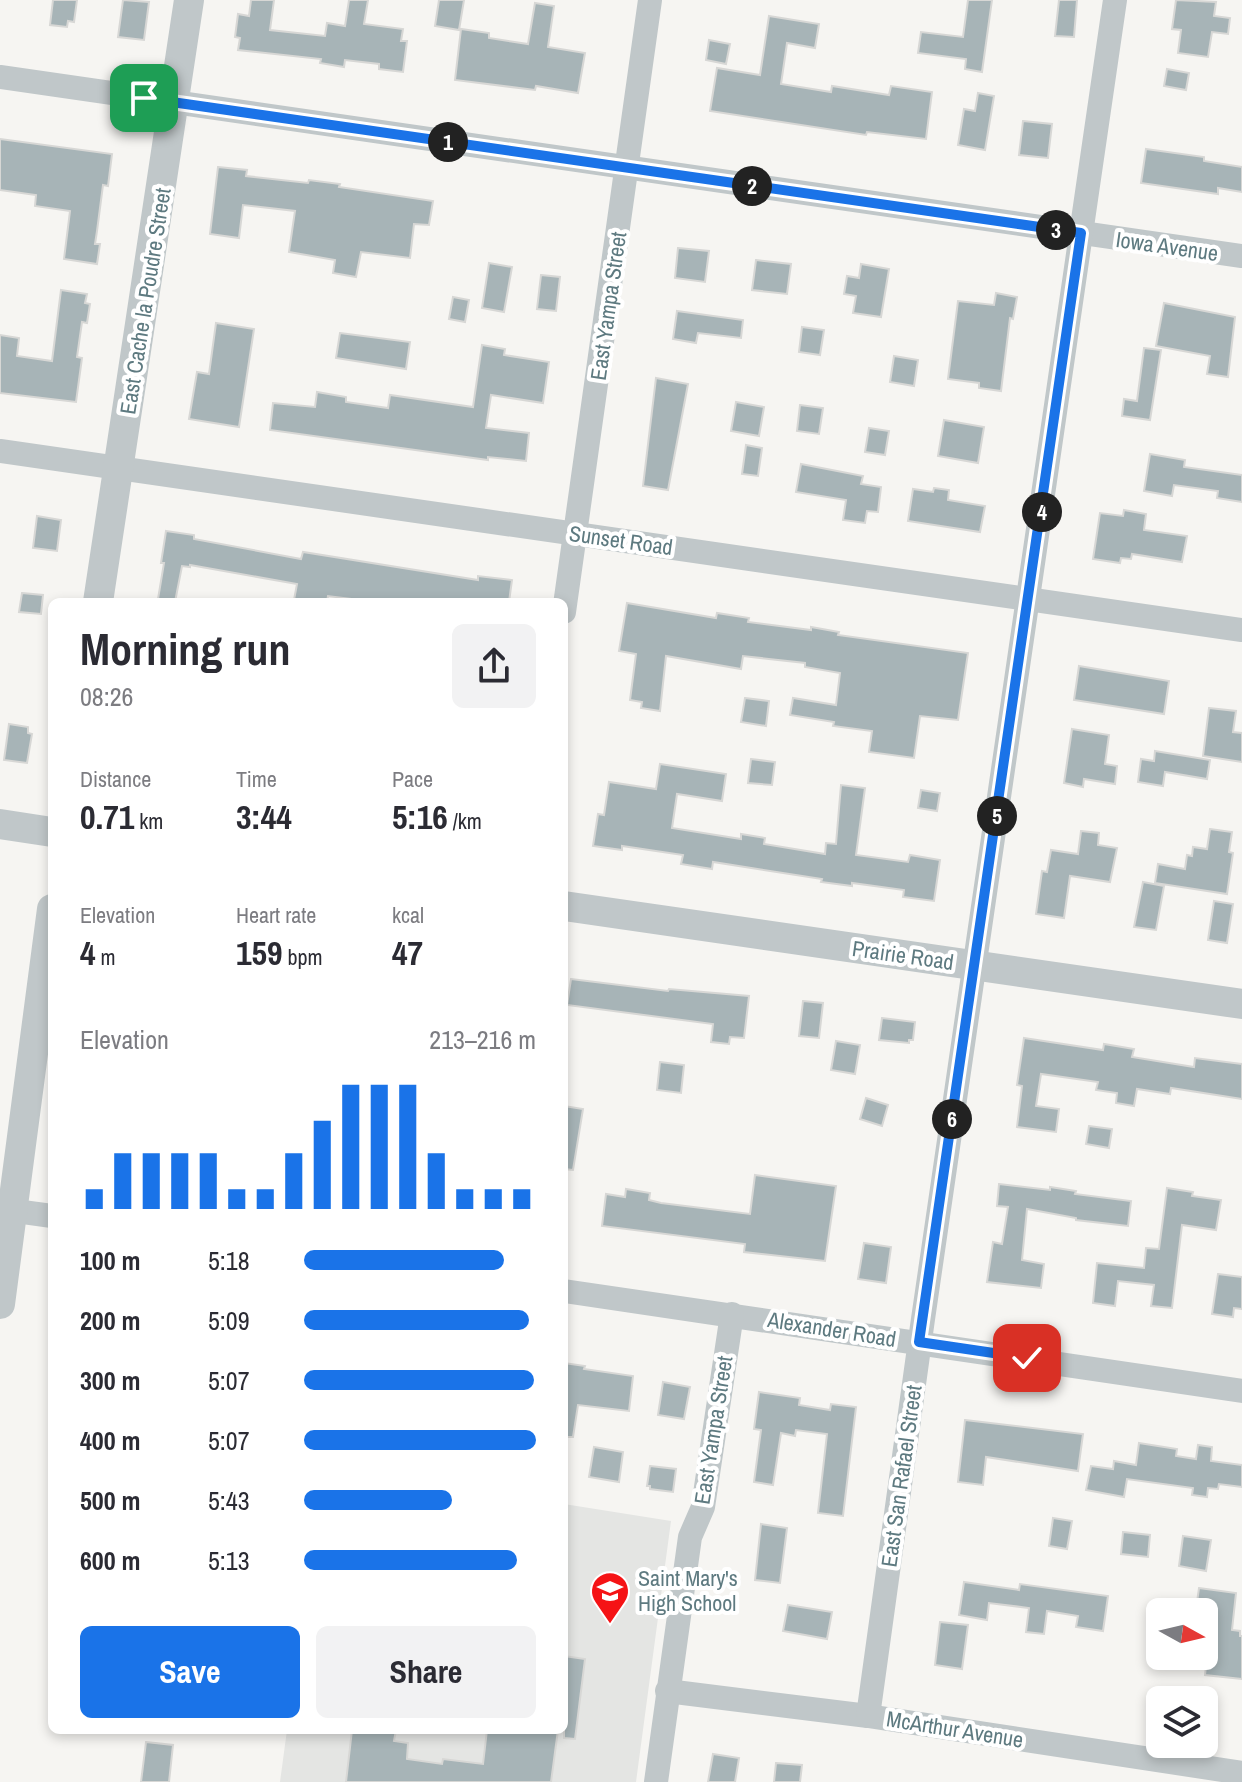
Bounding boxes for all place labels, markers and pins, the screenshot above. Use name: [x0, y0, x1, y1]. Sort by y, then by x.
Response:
pin: [110, 64, 178, 132]
pin: 1: [428, 122, 468, 162]
pin: 2: [732, 166, 772, 206]
pin: 3: [1036, 210, 1076, 250]
pin: 4: [1022, 492, 1062, 532]
pin: 5: [977, 796, 1017, 836]
pin: 6: [932, 1099, 972, 1139]
pin: [993, 1324, 1061, 1392]
place label: Saint Mary's High School: [638, 1563, 738, 1618]
school or university icon: Saint Mary's High School: [589, 1570, 631, 1625]

